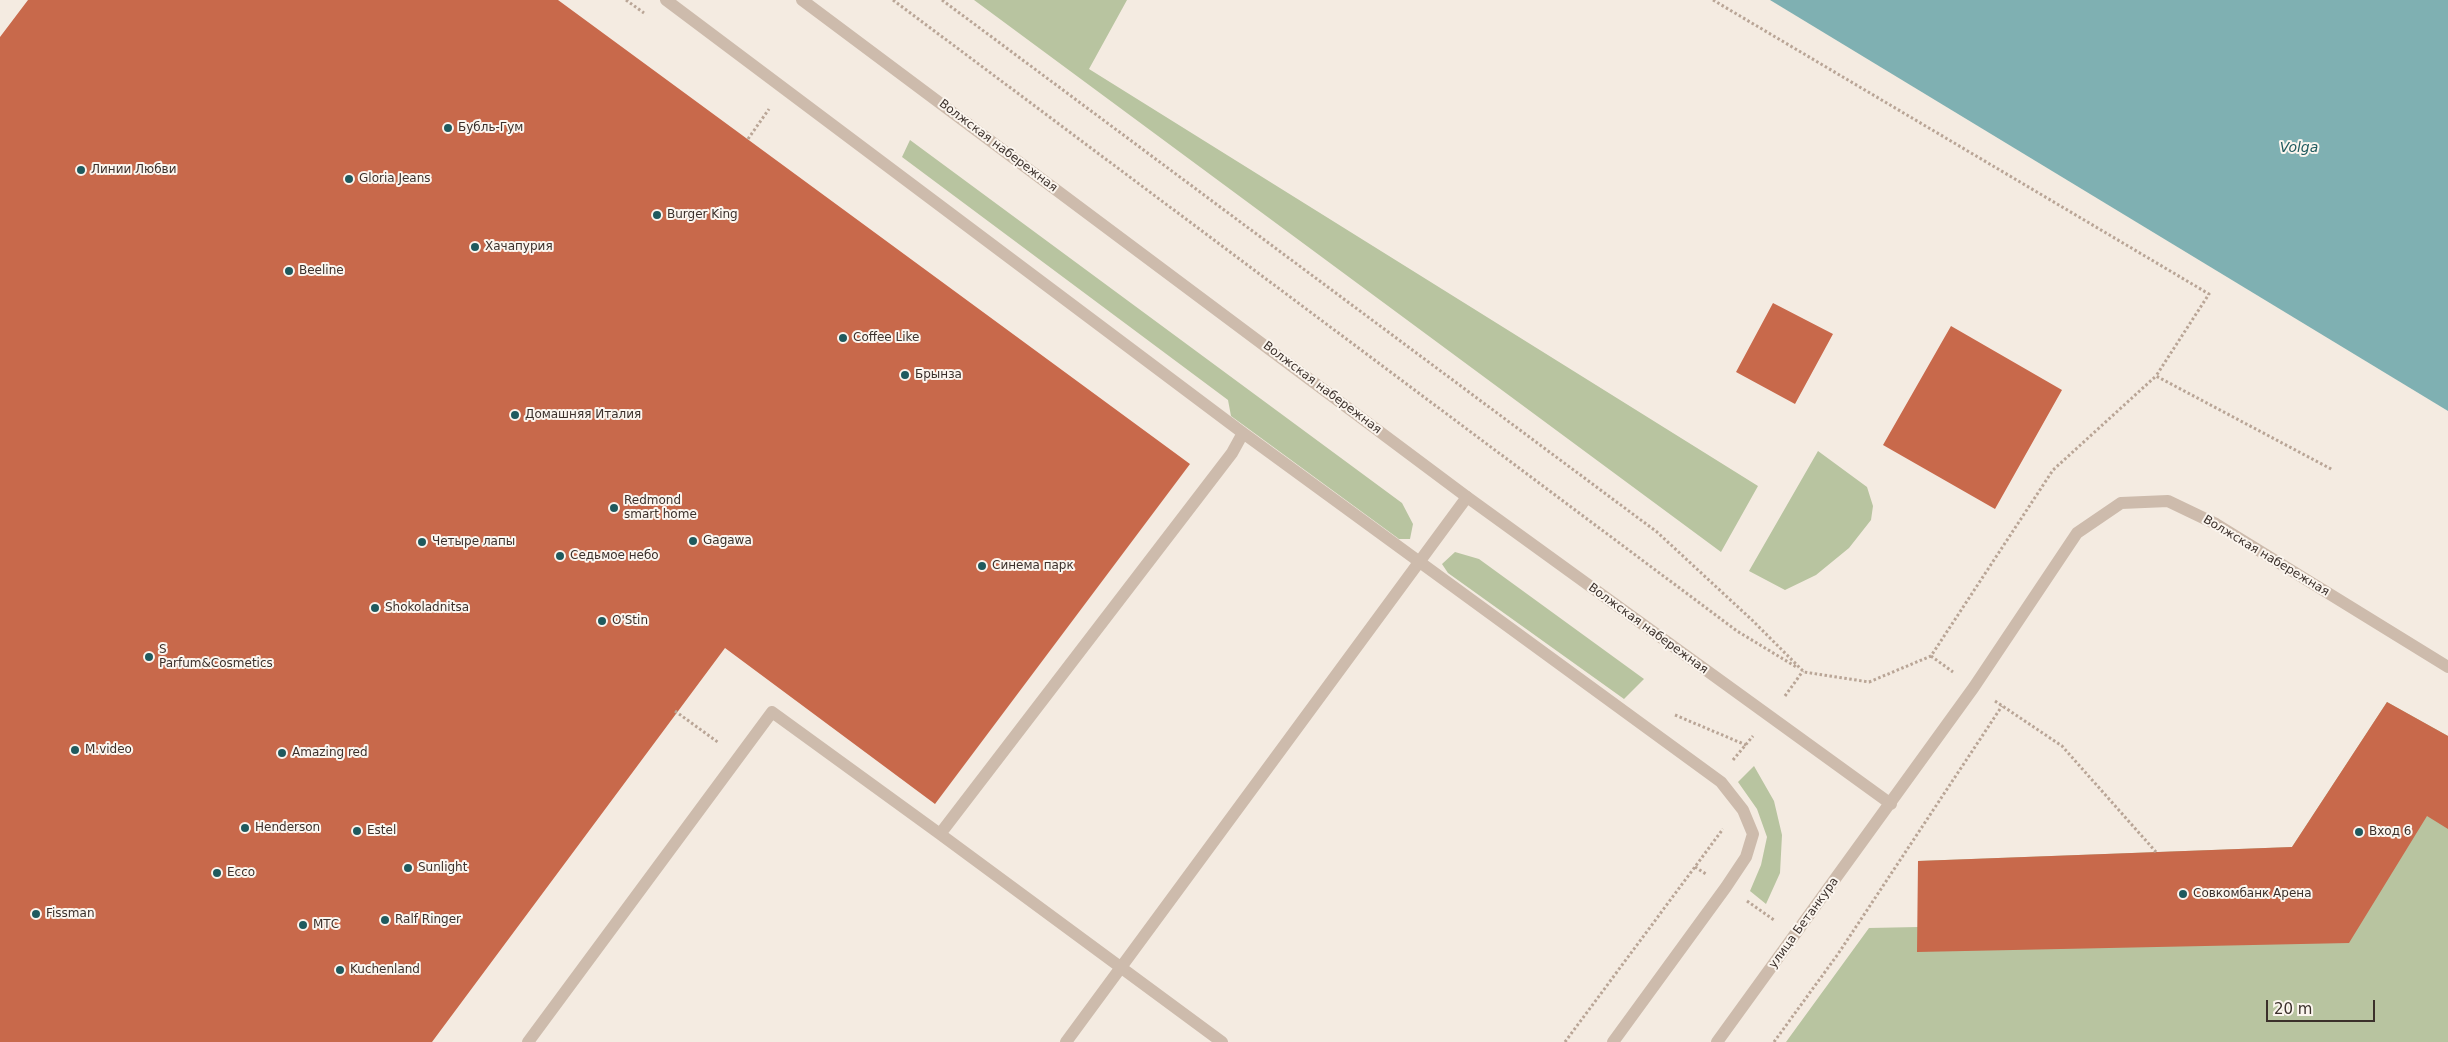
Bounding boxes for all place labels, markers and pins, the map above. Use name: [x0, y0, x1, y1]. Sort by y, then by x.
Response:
place label: Бубль-Гум: [458, 121, 523, 135]
marker: Бубль-Гум: [442, 122, 454, 134]
place label: Линии Любви: [91, 163, 176, 177]
marker: Линии Любви: [75, 164, 87, 176]
place label: Gloria Jeans: [359, 172, 431, 186]
marker: Gloria Jeans: [343, 173, 355, 185]
place label: Burger King: [667, 208, 738, 222]
marker: Burger King: [651, 209, 663, 221]
place label: Хачапурия: [485, 240, 553, 254]
marker: Хачапурия: [469, 241, 481, 253]
place label: Beeline: [299, 264, 344, 278]
marker: Beeline: [283, 265, 295, 277]
place label: Coffee Like: [853, 331, 919, 345]
marker: Coffee Like: [837, 332, 849, 344]
place label: Брынза: [915, 368, 962, 382]
marker: Брынза: [899, 369, 911, 381]
place label: Домашняя Италия: [525, 408, 641, 422]
marker: Домашняя Италия: [509, 409, 521, 421]
place label: Redmond smart home: [624, 494, 697, 522]
marker: Redmond smart home: [608, 502, 620, 514]
place label: Gagawa: [703, 534, 752, 548]
place label: Четыре лапы: [432, 535, 515, 549]
marker: Gagawa: [687, 535, 699, 547]
marker: Четыре лапы: [416, 536, 428, 548]
place label: Седьмое небо: [570, 549, 659, 563]
marker: Седьмое небо: [554, 550, 566, 562]
place label: Синема парк: [992, 559, 1074, 573]
marker: Синема парк: [976, 560, 988, 572]
place label: Shokoladnitsa: [385, 601, 469, 615]
marker: Shokoladnitsa: [369, 602, 381, 614]
place label: O'Stin: [612, 614, 648, 628]
marker: O'Stin: [596, 615, 608, 627]
place label: S Parfum&Cosmetics: [159, 643, 273, 671]
marker: S Parfum&Cosmetics: [143, 651, 155, 663]
place label: M.video: [85, 743, 132, 757]
marker: M.video: [69, 744, 81, 756]
place label: Amazing red: [292, 746, 368, 760]
marker: Amazing red: [276, 747, 288, 759]
place label: Henderson: [255, 821, 320, 835]
marker: Henderson: [239, 822, 251, 834]
place label: Estel: [367, 824, 396, 838]
marker: Estel: [351, 825, 363, 837]
place label: Вход 6: [2369, 825, 2411, 839]
marker: Вход 6: [2353, 826, 2365, 838]
place label: Sunlight: [418, 861, 467, 875]
marker: Sunlight: [402, 862, 414, 874]
place label: Ecco: [227, 866, 255, 880]
marker: Ecco: [211, 867, 223, 879]
place label: Совкомбанк Арена: [2193, 887, 2312, 901]
marker: Совкомбанк Арена: [2177, 888, 2189, 900]
place label: Fissman: [46, 907, 95, 921]
marker: Fissman: [30, 908, 42, 920]
place label: Ralf Ringer: [395, 913, 461, 927]
marker: Ralf Ringer: [379, 914, 391, 926]
place label: МТС: [313, 918, 339, 932]
marker: МТС: [297, 919, 309, 931]
place label: Kuchenland: [350, 963, 420, 977]
marker: Kuchenland: [334, 964, 346, 976]

